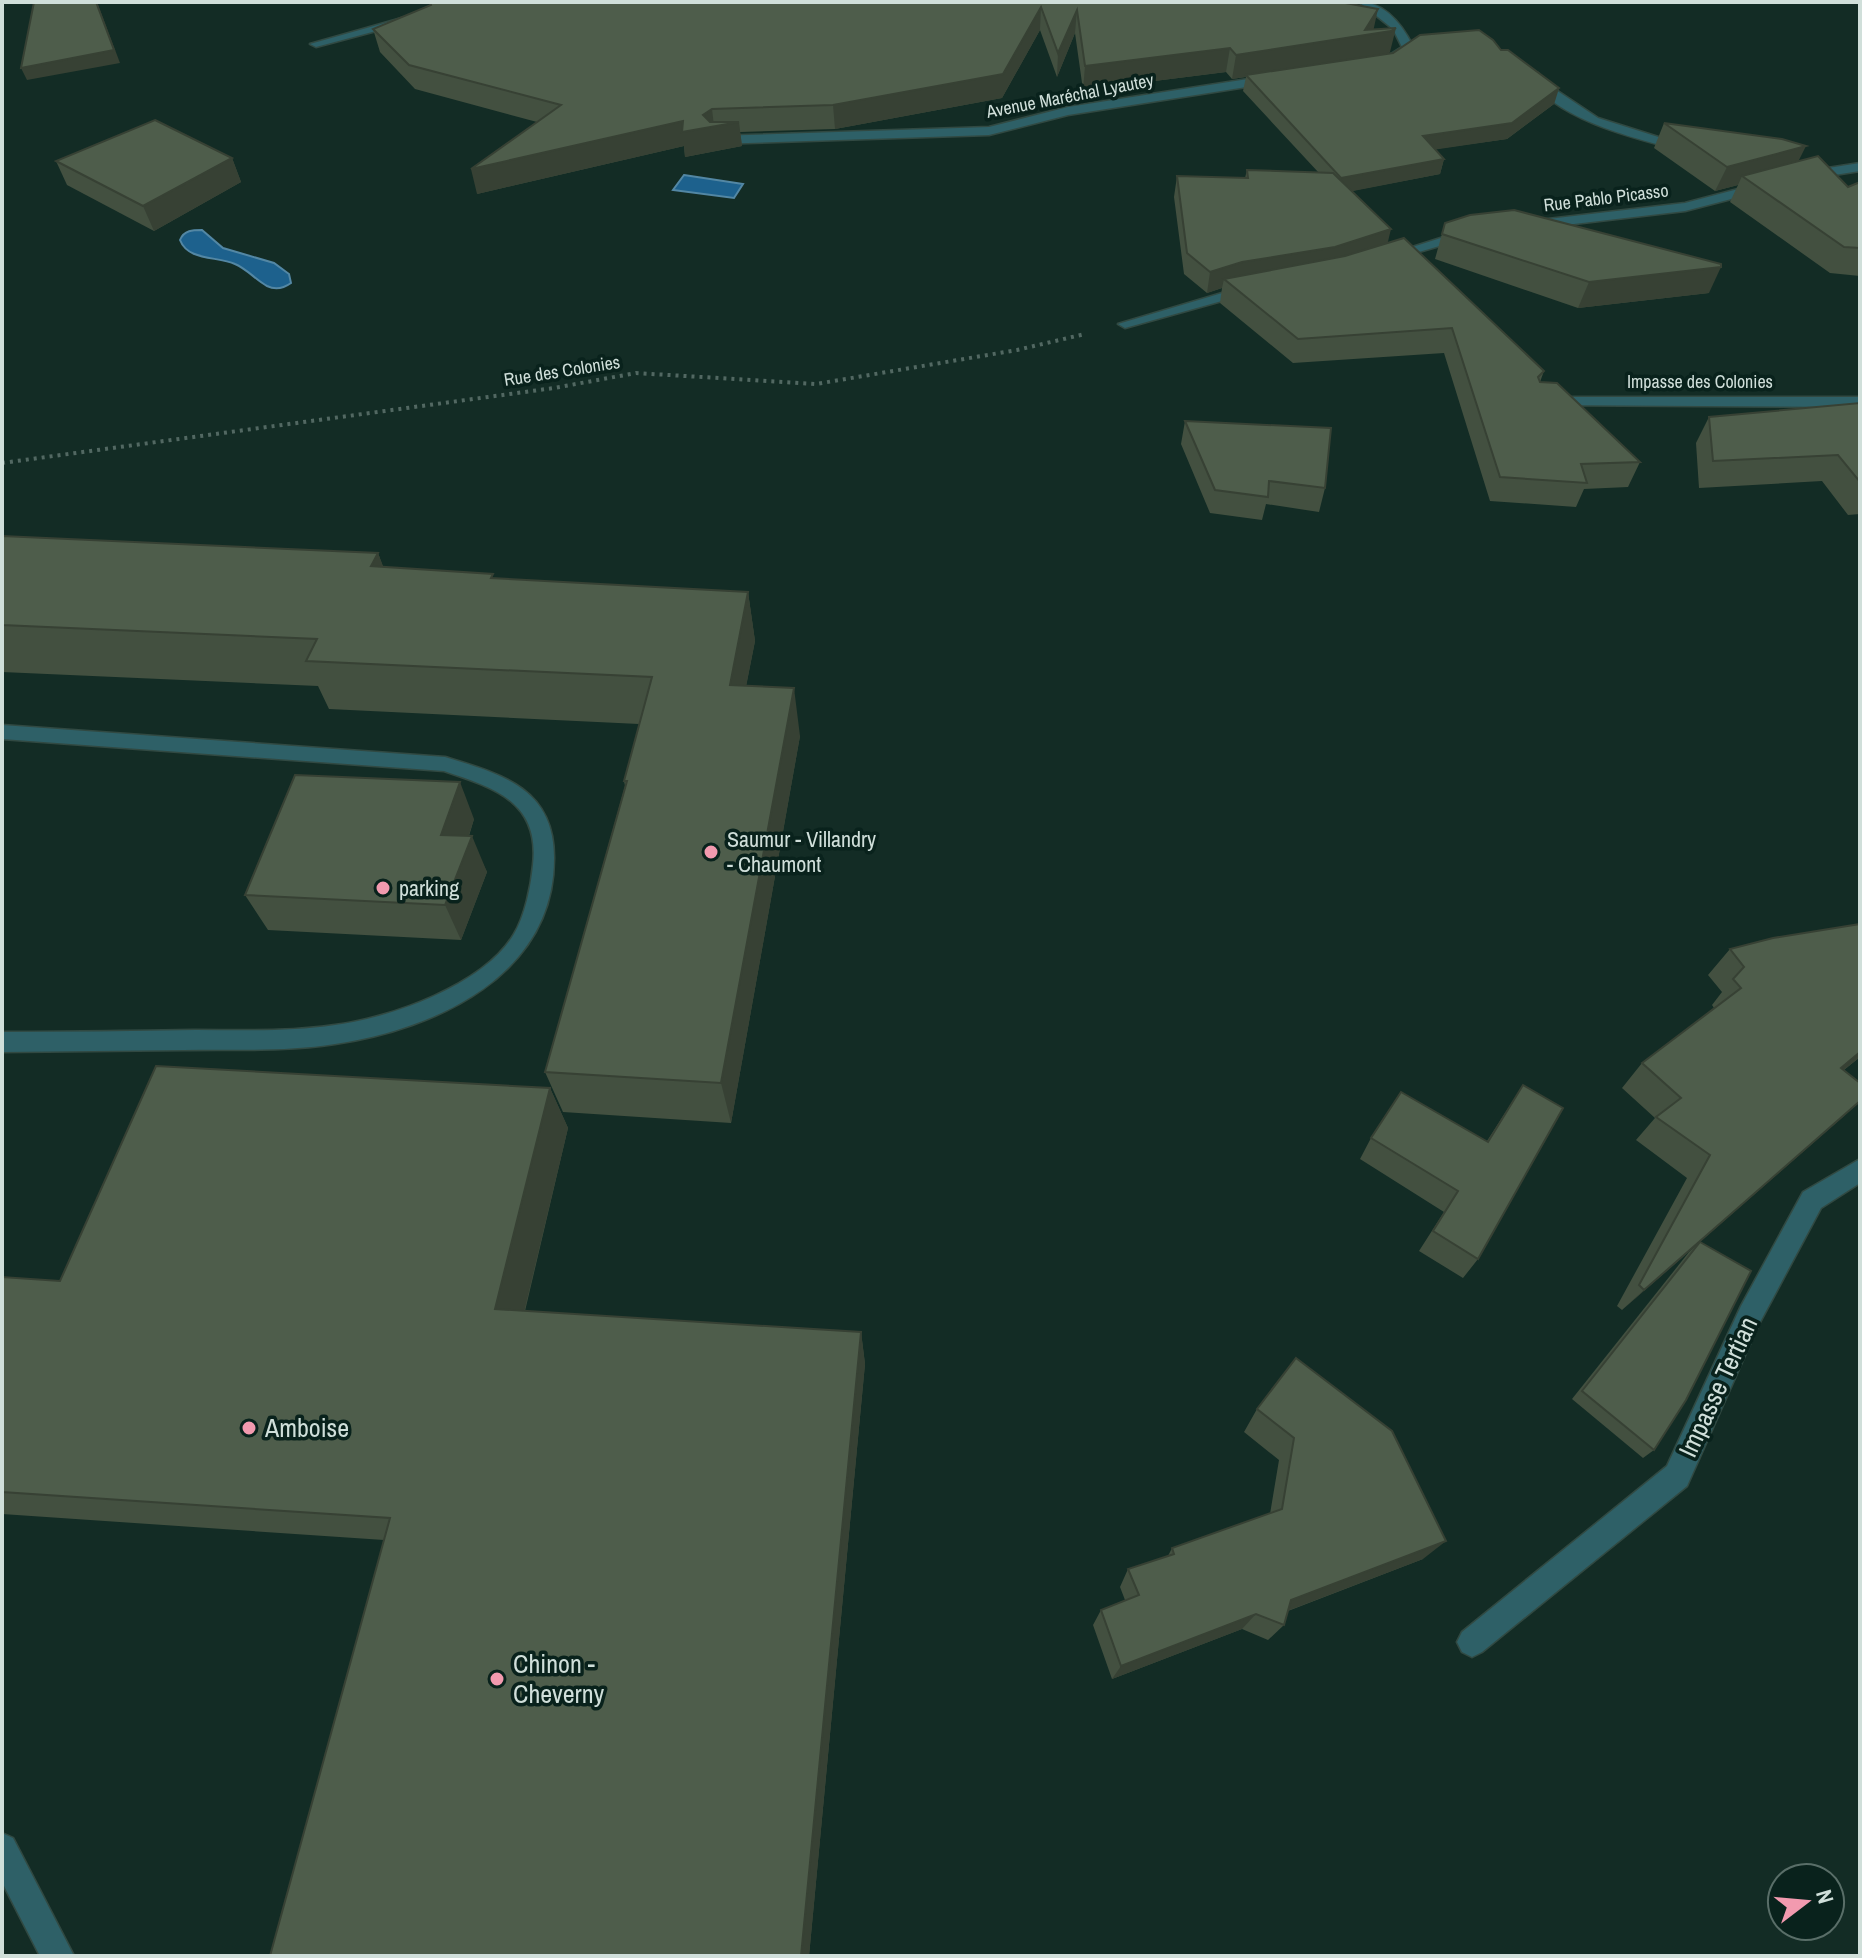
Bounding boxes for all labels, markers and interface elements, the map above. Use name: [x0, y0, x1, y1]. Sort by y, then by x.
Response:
street label: Avenue Maréchal Lyautey: [983, 67, 1156, 124]
street label: Rue Pablo Picasso: [1542, 177, 1670, 218]
street label: Rue des Colonies: [502, 349, 622, 392]
street label: Impasse des Colonies: [1627, 369, 1773, 394]
place label: Saumur - Villandry - Chaumont: [727, 824, 876, 879]
marker: Saumur - Villandry - Chaumont: [702, 843, 720, 861]
place label: parking: [399, 873, 459, 903]
marker: parking: [374, 879, 392, 897]
street label: Impasse Tertian: [1670, 1311, 1765, 1463]
place label: Amboise: [264, 1410, 349, 1445]
marker: Amboise: [240, 1419, 258, 1437]
place label: Chinon - Cheverny: [513, 1646, 605, 1711]
marker: Chinon - Cheverny: [488, 1670, 506, 1688]
north arrow: [1766, 1862, 1846, 1942]
text: N: [1809, 1886, 1841, 1907]

